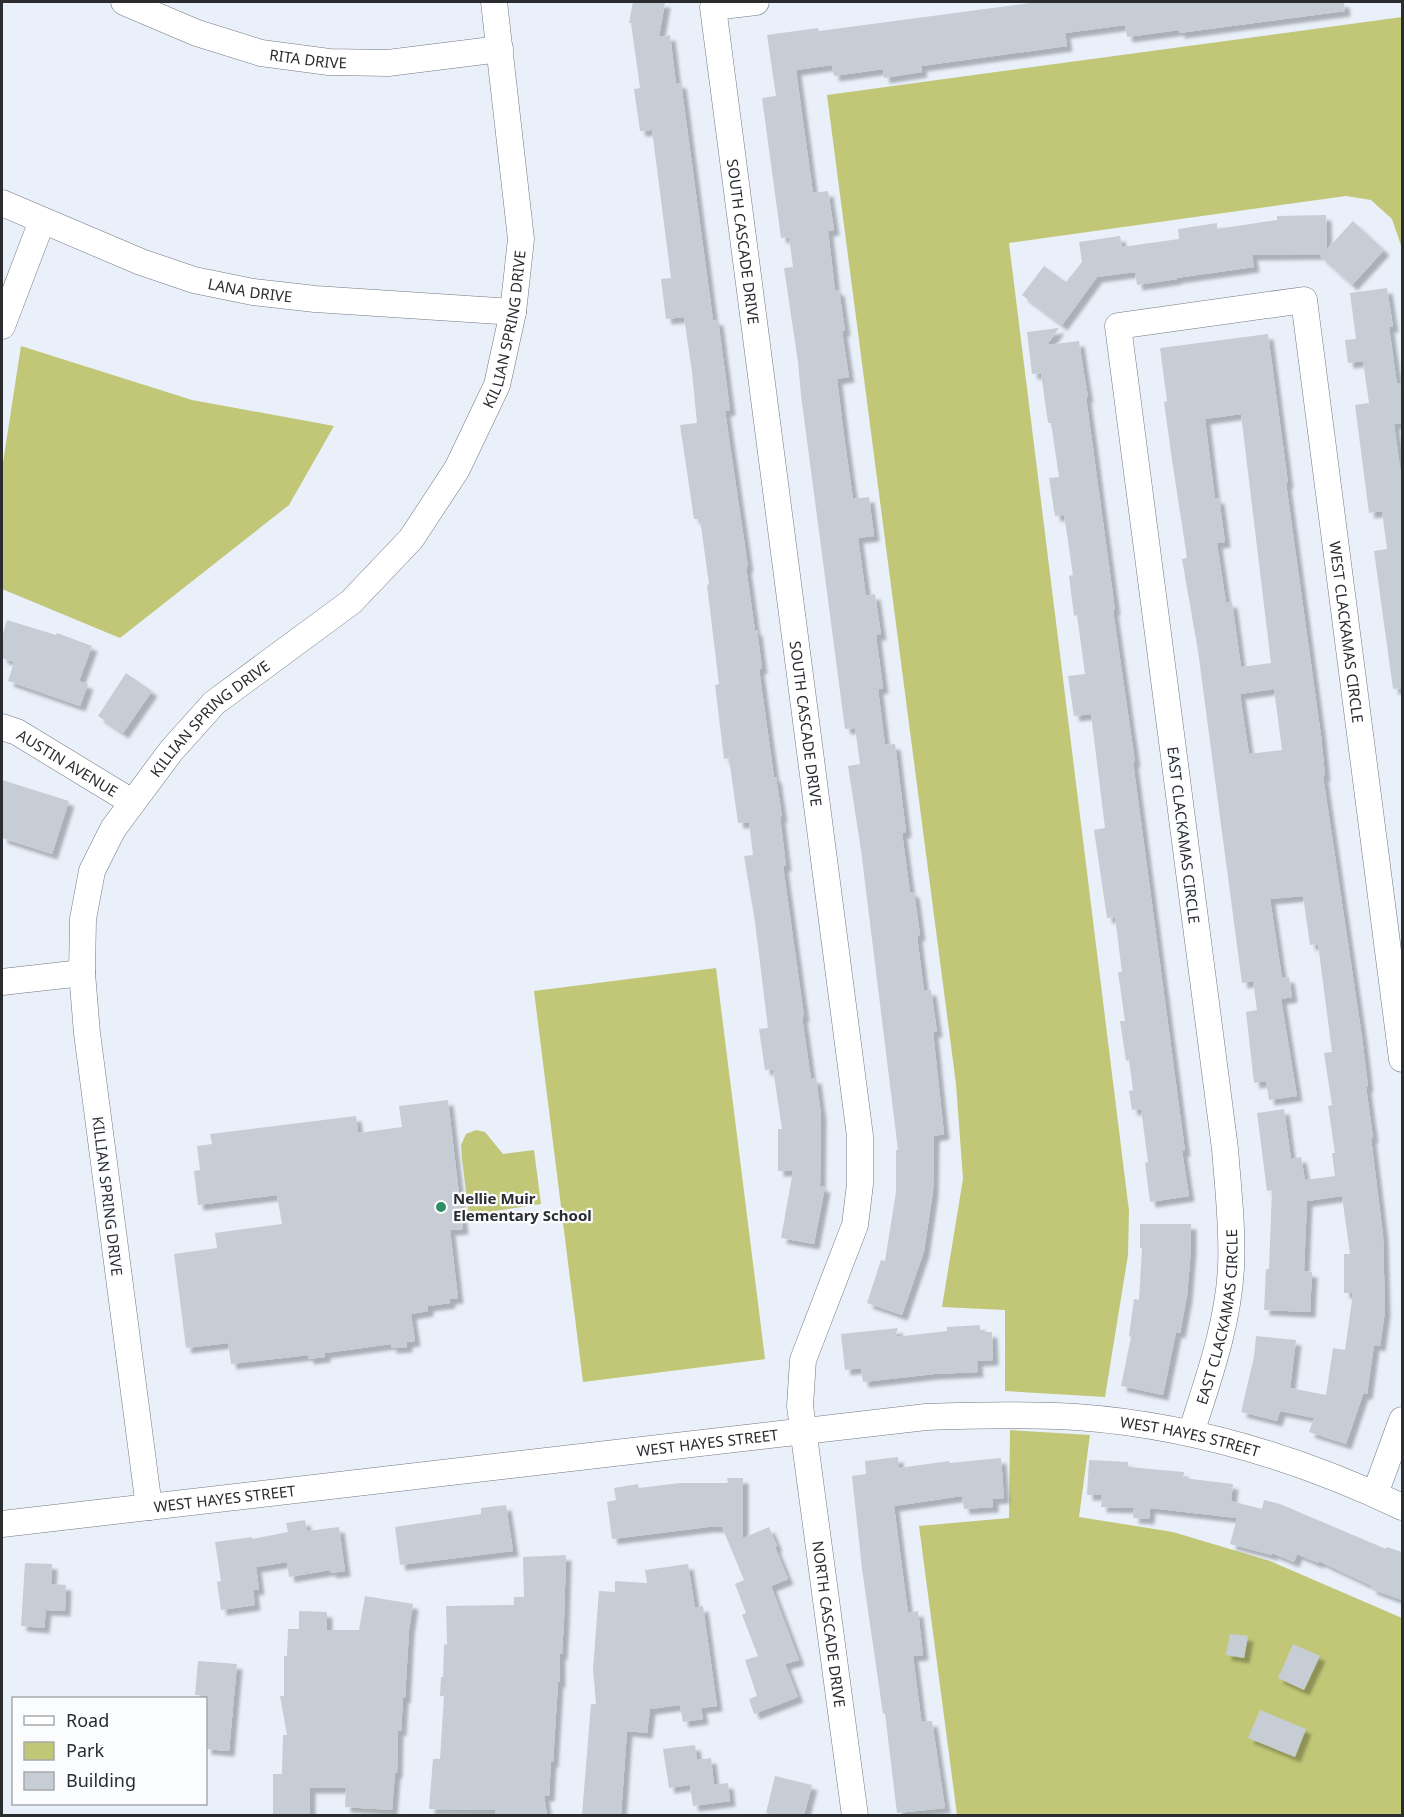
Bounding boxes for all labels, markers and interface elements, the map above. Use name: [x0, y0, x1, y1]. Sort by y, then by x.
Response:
street label: RITA DRIVE: [268, 44, 347, 72]
street label: SOUTH CASCADE DRIVE: [723, 158, 764, 326]
street label: KILLIAN SPRING DRIVE: [478, 249, 530, 411]
street label: LANA DRIVE: [206, 273, 293, 306]
street label: WEST CLACKAMAS CIRCLE: [1325, 540, 1368, 724]
street label: SOUTH CASCADE DRIVE: [786, 640, 827, 808]
street label: KILLIAN SPRING DRIVE: [145, 655, 274, 781]
street label: AUSTIN AVENUE: [13, 724, 122, 801]
street label: EAST CLACKAMAS CIRCLE: [1163, 745, 1205, 925]
street label: KILLIAN SPRING DRIVE: [88, 1115, 128, 1277]
place label: Nellie Muir Elementary School: [453, 1188, 592, 1225]
marker: Nellie Muir Elementary School: [434, 1200, 448, 1214]
street label: EAST CLACKAMAS CIRCLE: [1191, 1229, 1241, 1407]
street label: WEST HAYES STREET: [1119, 1411, 1263, 1461]
street label: WEST HAYES STREET: [635, 1424, 780, 1460]
street label: WEST HAYES STREET: [153, 1480, 297, 1516]
street label: NORTH CASCADE DRIVE: [808, 1539, 850, 1709]
legend: [12, 1697, 207, 1805]
text: Road: [66, 1708, 109, 1732]
text: Park: [66, 1738, 104, 1762]
text: Building: [66, 1768, 136, 1792]

